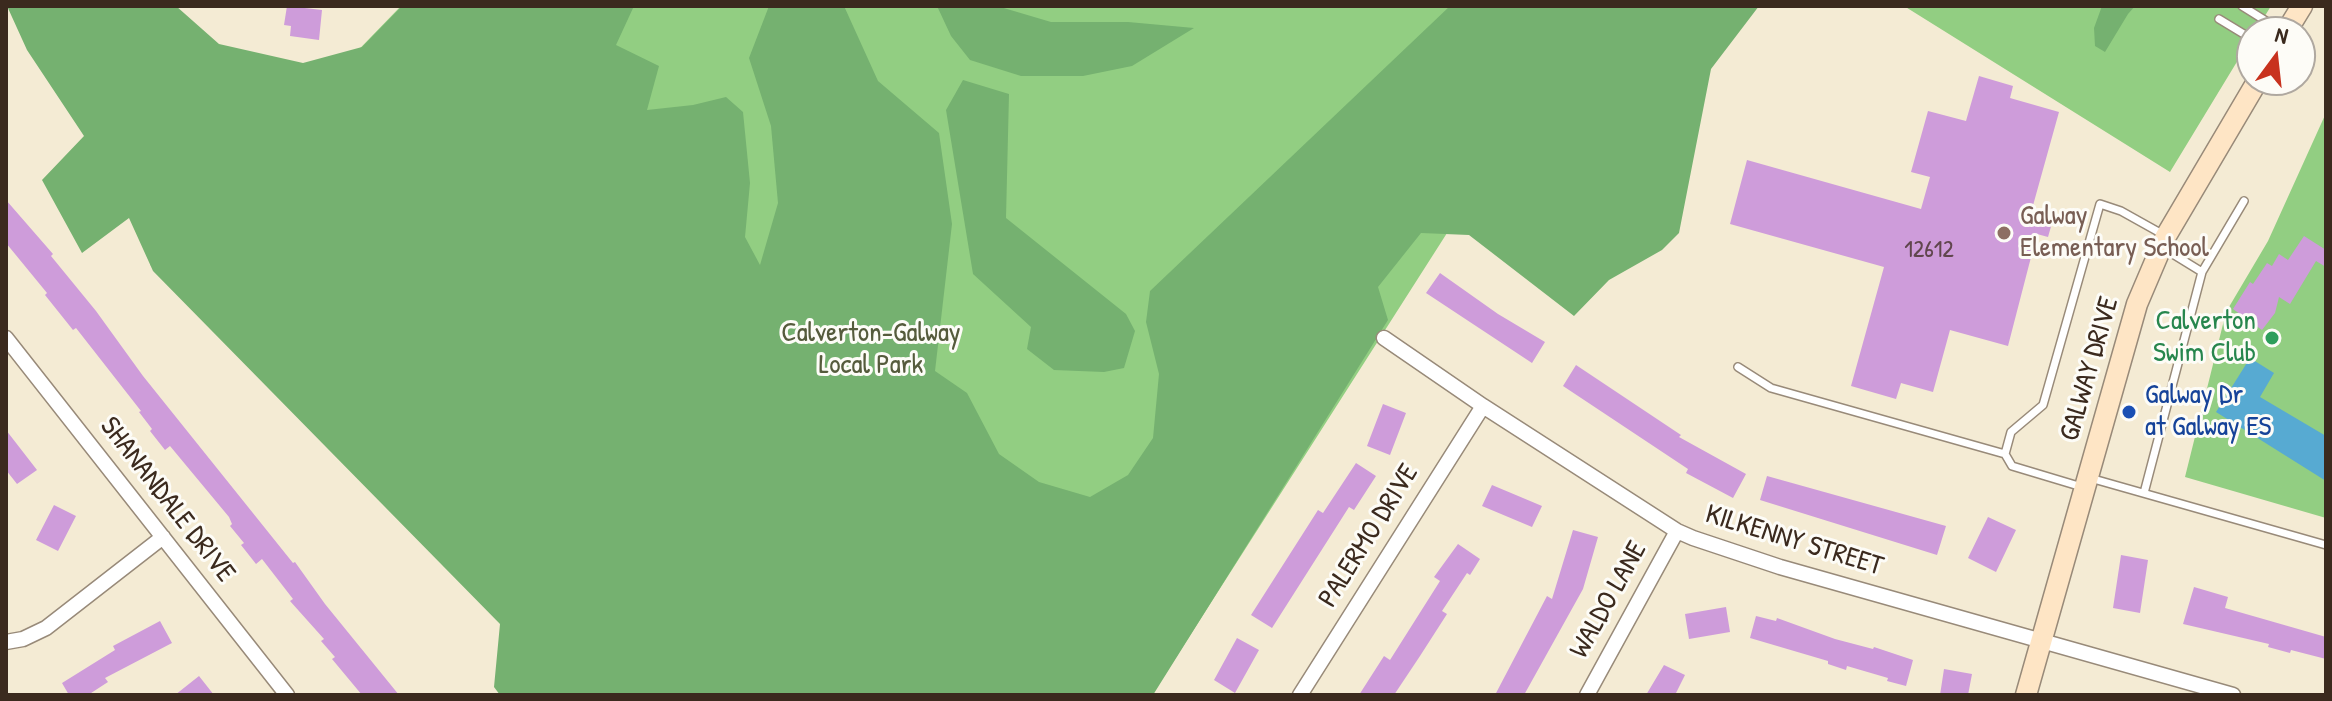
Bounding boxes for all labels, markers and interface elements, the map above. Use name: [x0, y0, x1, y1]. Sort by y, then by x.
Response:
north arrow: [2236, 16, 2316, 96]
text: N: [2272, 19, 2291, 51]
place label: Galway Elementary School: [2020, 200, 2209, 266]
marker: Galway Elementary School: [1995, 224, 2013, 242]
house number: 12612: [1904, 237, 1954, 265]
street label: GALWAY DRIVE: [2053, 293, 2127, 445]
place label: Calverton Swim Club: [2153, 305, 2256, 371]
park label: Calverton-Galway Local Park: [781, 317, 961, 383]
marker: Calverton Swim Club: [2263, 329, 2281, 347]
place label: Galway Dr at Galway ES: [2145, 379, 2271, 445]
marker: Galway Dr at Galway ES: [2120, 403, 2138, 421]
street label: SHANANDALE DRIVE: [92, 411, 242, 589]
street label: PALERMO DRIVE: [1312, 458, 1426, 614]
street label: KILKENNY STREET: [1701, 498, 1887, 584]
street label: WALDO LANE: [1563, 536, 1655, 664]

